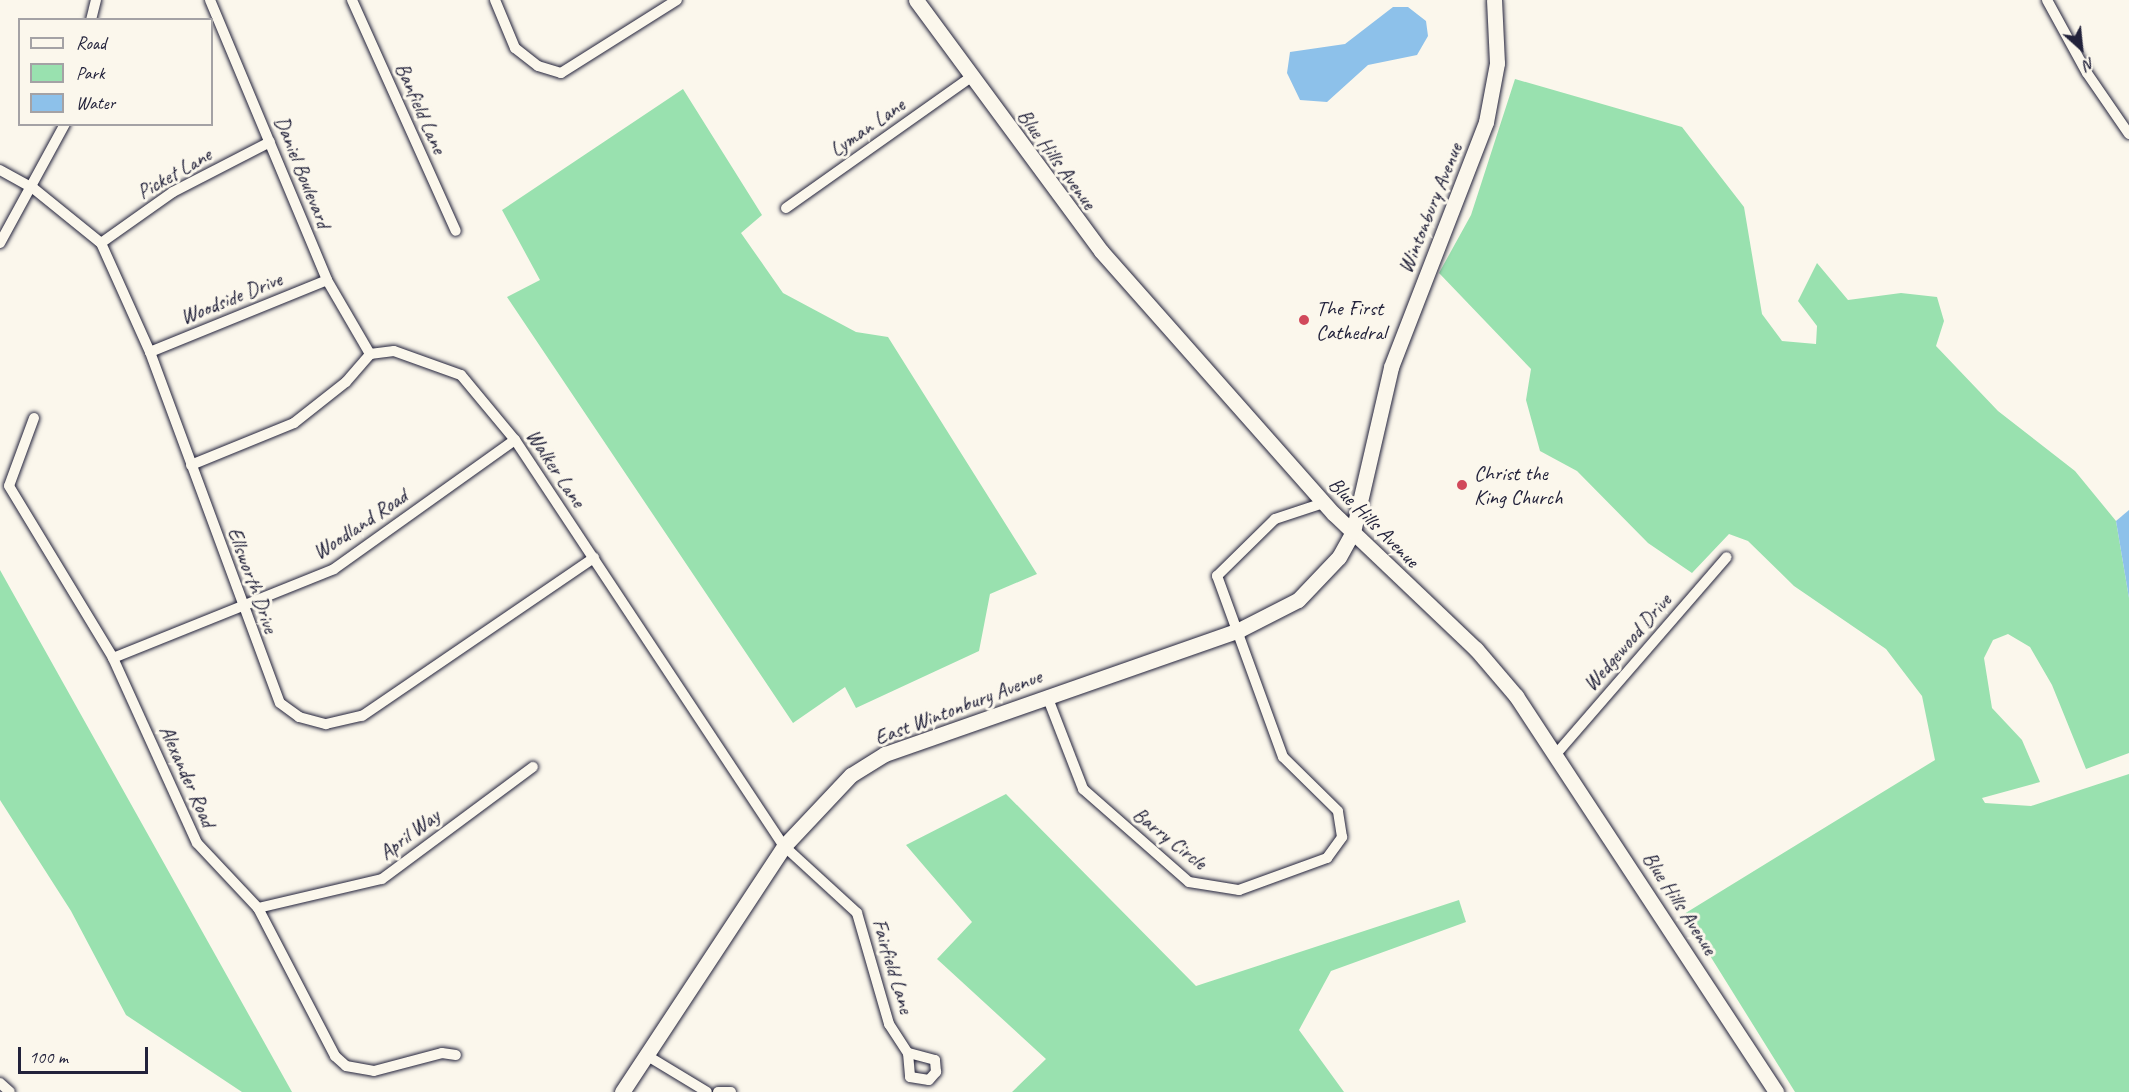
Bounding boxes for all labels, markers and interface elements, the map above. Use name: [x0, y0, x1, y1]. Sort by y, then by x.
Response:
legend: [18, 18, 213, 126]
north arrow: [2051, 18, 2111, 78]
text: Road: [76, 32, 106, 54]
text: N: [2080, 53, 2098, 75]
street label: Banfield Lane: [390, 58, 452, 158]
text: Park: [76, 62, 105, 84]
text: Water: [76, 92, 115, 114]
street label: Lyman Lane: [824, 92, 910, 162]
street label: Blue Hills Avenue: [1012, 104, 1102, 214]
street label: Daniel Boulevard: [269, 112, 337, 232]
street label: Wintonbury Avenue: [1392, 139, 1468, 277]
street label: Picket Lane: [132, 142, 216, 204]
street label: Woodside Drive: [177, 266, 285, 330]
place label: The First Cathedral: [1316, 295, 1386, 345]
marker: The First Cathedral: [1297, 313, 1311, 327]
street label: Walker Lane: [521, 424, 591, 512]
place label: Christ the King Church: [1474, 460, 1563, 510]
street label: Blue Hills Avenue: [1323, 471, 1425, 573]
marker: Christ the King Church: [1455, 478, 1469, 492]
street label: Woodland Road: [308, 483, 412, 565]
street label: Ellsworth Drive: [222, 524, 284, 636]
street label: Wedgewood Drive: [1578, 588, 1676, 696]
street label: East Wintonbury Avenue: [871, 663, 1045, 751]
street label: Alexander Road: [154, 721, 222, 831]
street label: Barry Circle: [1128, 801, 1212, 875]
street label: April Way: [374, 803, 444, 865]
street label: Blue Hills Avenue: [1637, 847, 1723, 959]
street label: Fairfield Lane: [867, 916, 919, 1016]
scale bar: [21, 1035, 152, 1073]
text: 100 m: [29, 1046, 68, 1068]

